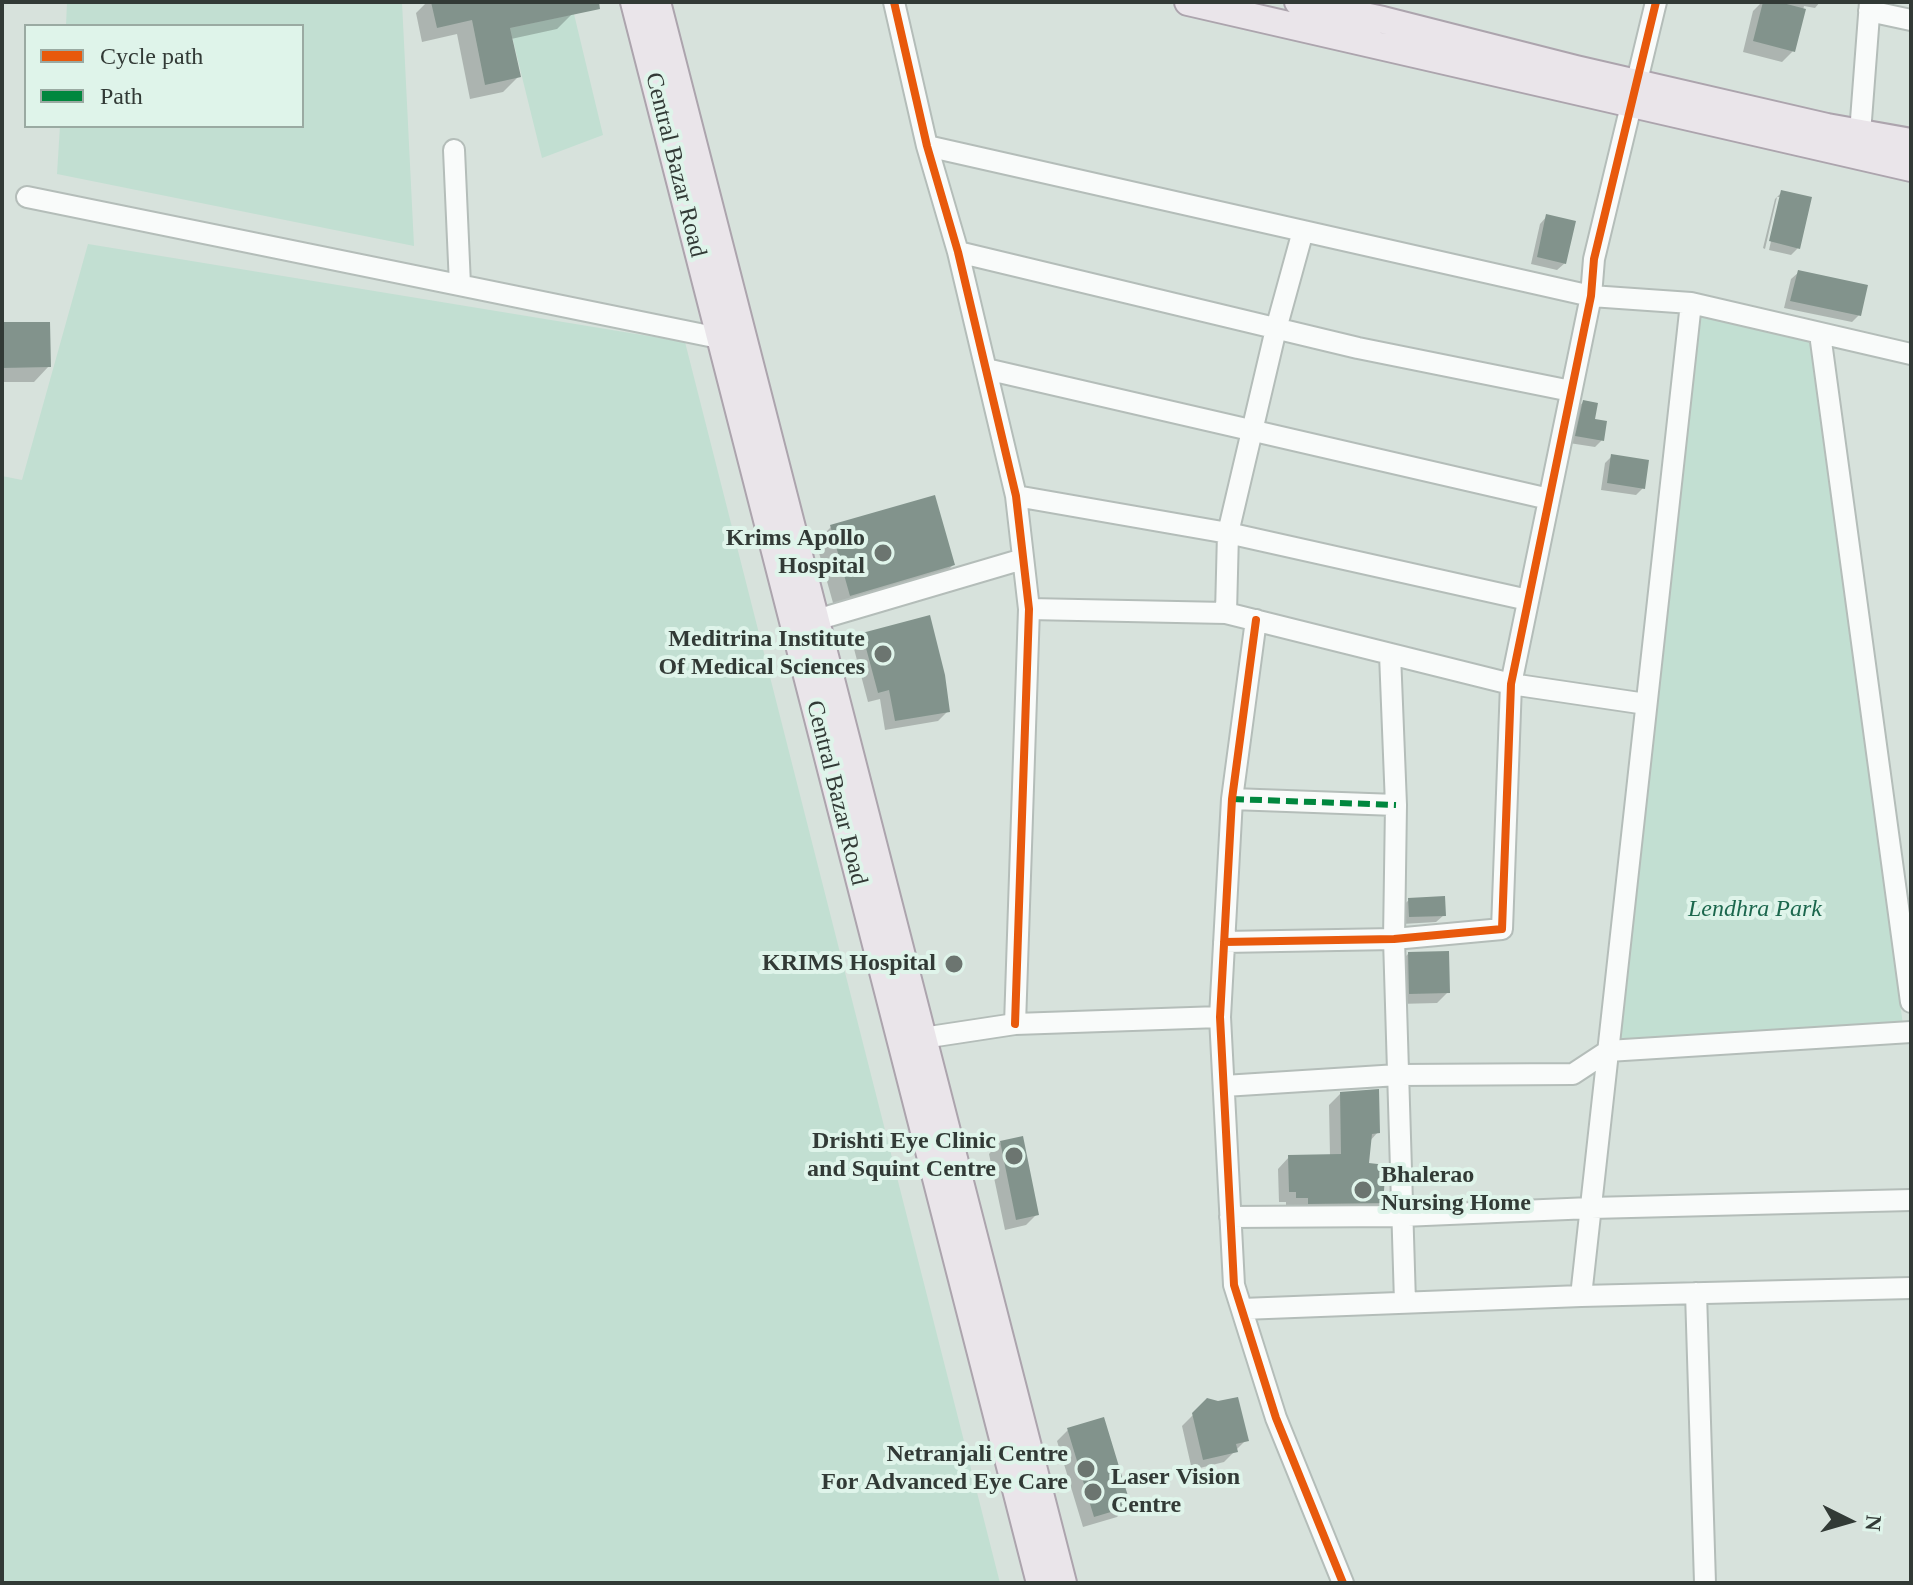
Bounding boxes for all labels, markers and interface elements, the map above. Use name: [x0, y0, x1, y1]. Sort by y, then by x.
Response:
legend: [24, 24, 304, 128]
text: Cycle path: [100, 43, 203, 69]
street label: Central Bazar Road: [638, 70, 712, 260]
text: Path: [100, 83, 143, 109]
place label: Krims Apollo Hospital: [726, 525, 865, 581]
marker: Krims Apollo Hospital: [872, 542, 894, 564]
place label: Meditrina Institute Of Medical Sciences: [658, 626, 865, 682]
marker: Meditrina Institute Of Medical Sciences: [872, 643, 894, 665]
street label: Central Bazar Road: [799, 698, 873, 888]
park label: Lendhra Park: [1688, 896, 1822, 924]
place label: KRIMS Hospital: [762, 950, 936, 978]
marker: KRIMS Hospital: [943, 953, 965, 975]
place label: Drishti Eye Clinic and Squint Centre: [807, 1128, 996, 1184]
marker: Drishti Eye Clinic and Squint Centre: [1003, 1145, 1025, 1167]
place label: Bhalerao Nursing Home: [1381, 1162, 1531, 1218]
marker: Bhalerao Nursing Home: [1352, 1179, 1374, 1201]
place label: Netranjali Centre For Advanced Eye Care: [821, 1441, 1068, 1497]
marker: Netranjali Centre For Advanced Eye Care: [1075, 1458, 1097, 1480]
place label: Laser Vision Centre: [1111, 1464, 1240, 1520]
marker: Laser Vision Centre: [1082, 1481, 1104, 1503]
north arrow: [1809, 1481, 1889, 1561]
text: N: [1860, 1514, 1887, 1532]

